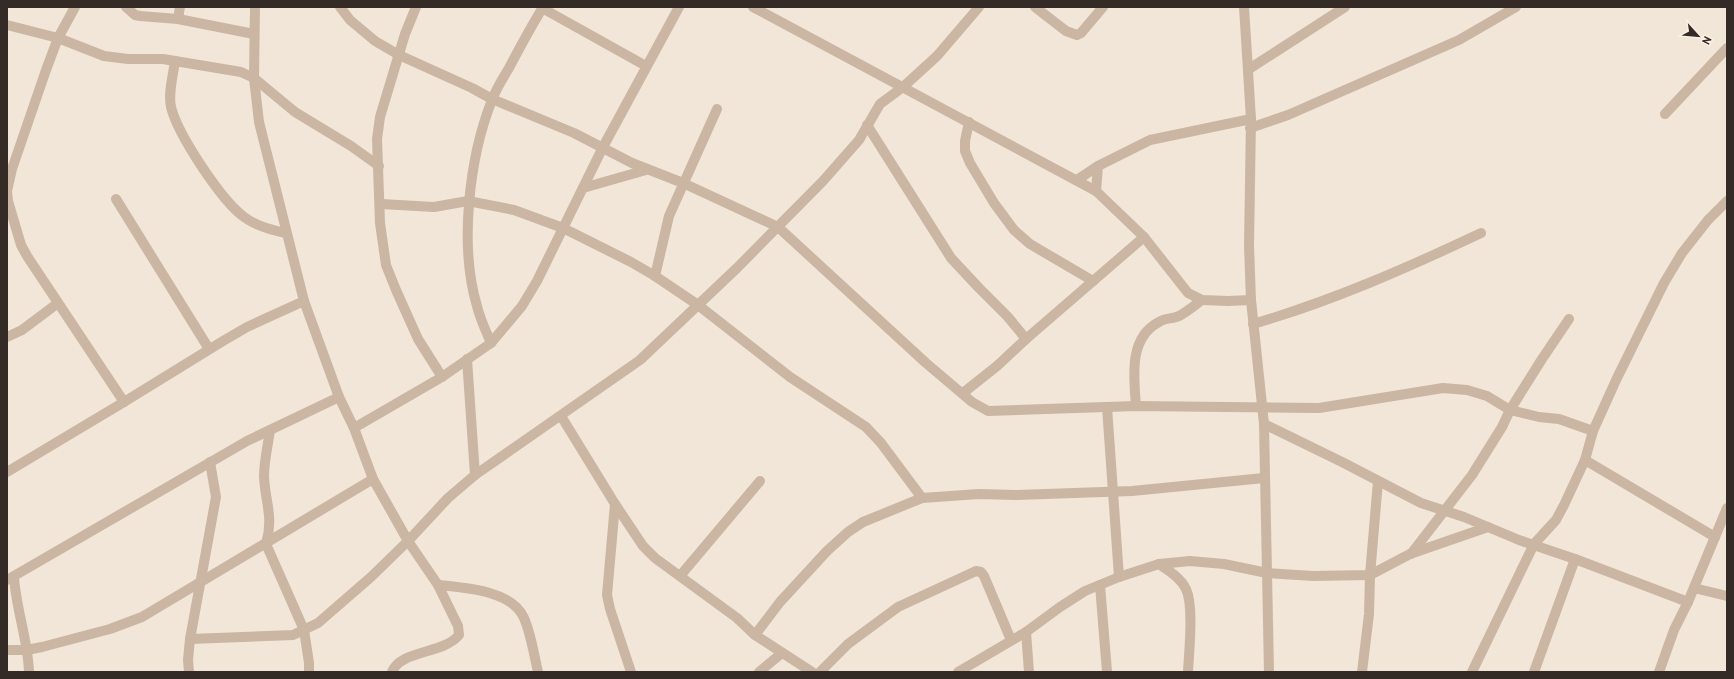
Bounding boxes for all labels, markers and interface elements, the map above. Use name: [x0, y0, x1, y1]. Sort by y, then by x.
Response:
north arrow: [1678, 16, 1718, 56]
text: N: [1699, 34, 1715, 47]

